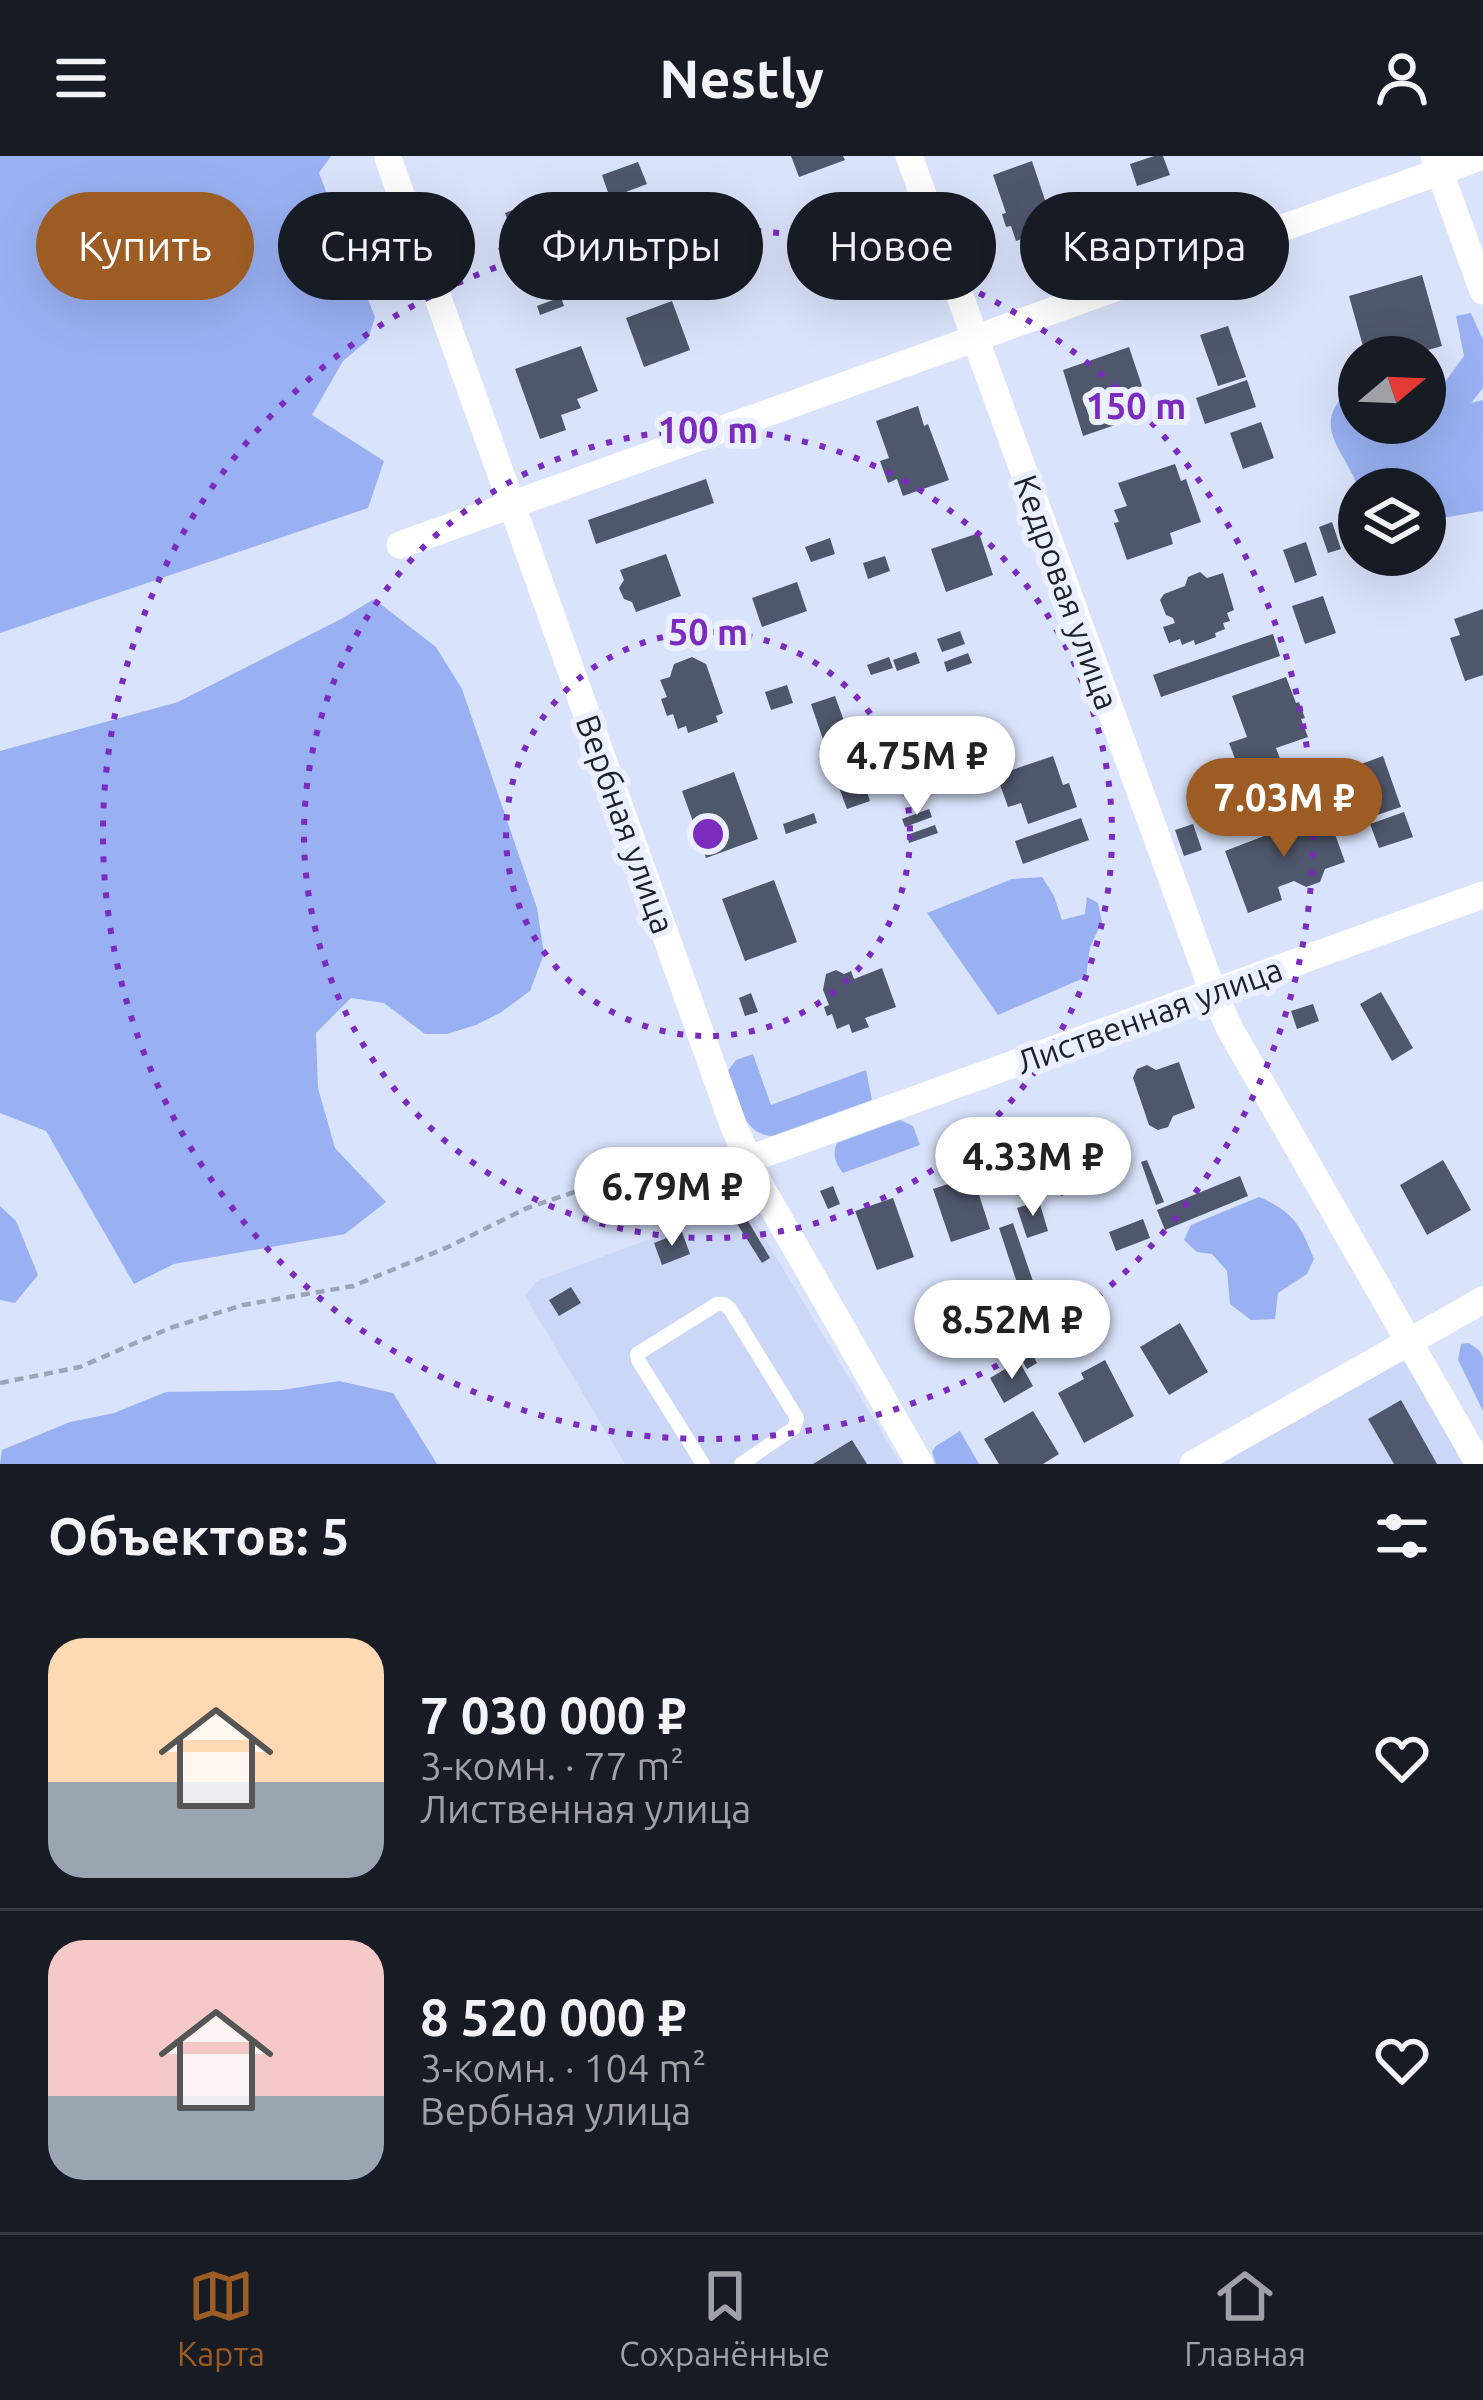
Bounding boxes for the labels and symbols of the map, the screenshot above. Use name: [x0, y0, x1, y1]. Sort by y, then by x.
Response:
north arrow: [1338, 336, 1446, 444]
text: 150 m: [1086, 385, 1186, 426]
text: 100 m: [658, 409, 758, 450]
street label: Кедровая улица: [1007, 470, 1127, 714]
text: 50 m: [668, 611, 748, 652]
street label: Вербная улица: [569, 710, 683, 938]
pin: 4.75M ₽: [806, 716, 1028, 818]
pin: 7.03M ₽: [1173, 758, 1395, 860]
centre of rings: [687, 813, 729, 855]
street label: Лиственная улица: [1011, 950, 1287, 1080]
pin: 4.33M ₽: [922, 1117, 1144, 1219]
pin: 6.79M ₽: [561, 1147, 783, 1249]
pin: 8.52M ₽: [901, 1280, 1123, 1382]

